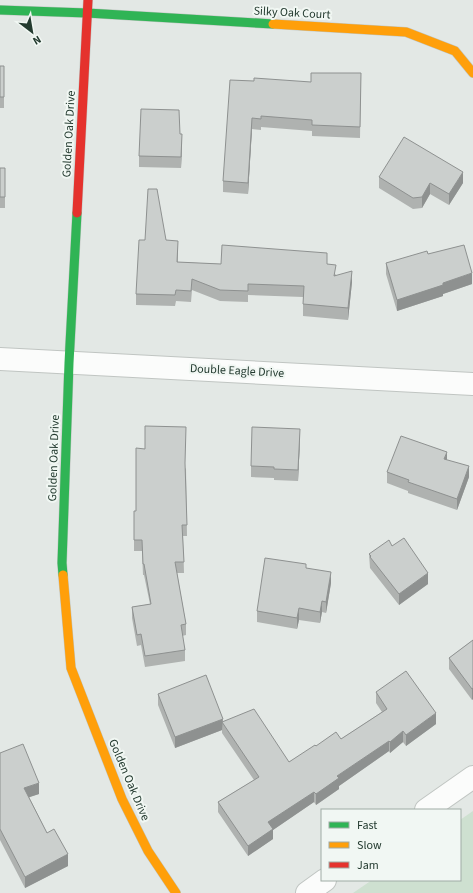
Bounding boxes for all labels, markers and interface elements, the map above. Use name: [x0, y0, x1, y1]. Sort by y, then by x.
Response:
street label: Silky Oak Court: [253, 3, 331, 23]
north arrow: [12, 12, 52, 52]
text: N: [30, 32, 44, 48]
street label: Golden Oak Drive: [58, 90, 80, 178]
street label: Double Eagle Drive: [189, 360, 285, 382]
street label: Golden Oak Drive: [44, 414, 64, 502]
street label: Golden Oak Drive: [104, 737, 154, 823]
legend: [321, 809, 461, 881]
text: Fast: [357, 817, 377, 834]
text: Slow: [357, 837, 382, 854]
text: Jam: [357, 857, 379, 874]

